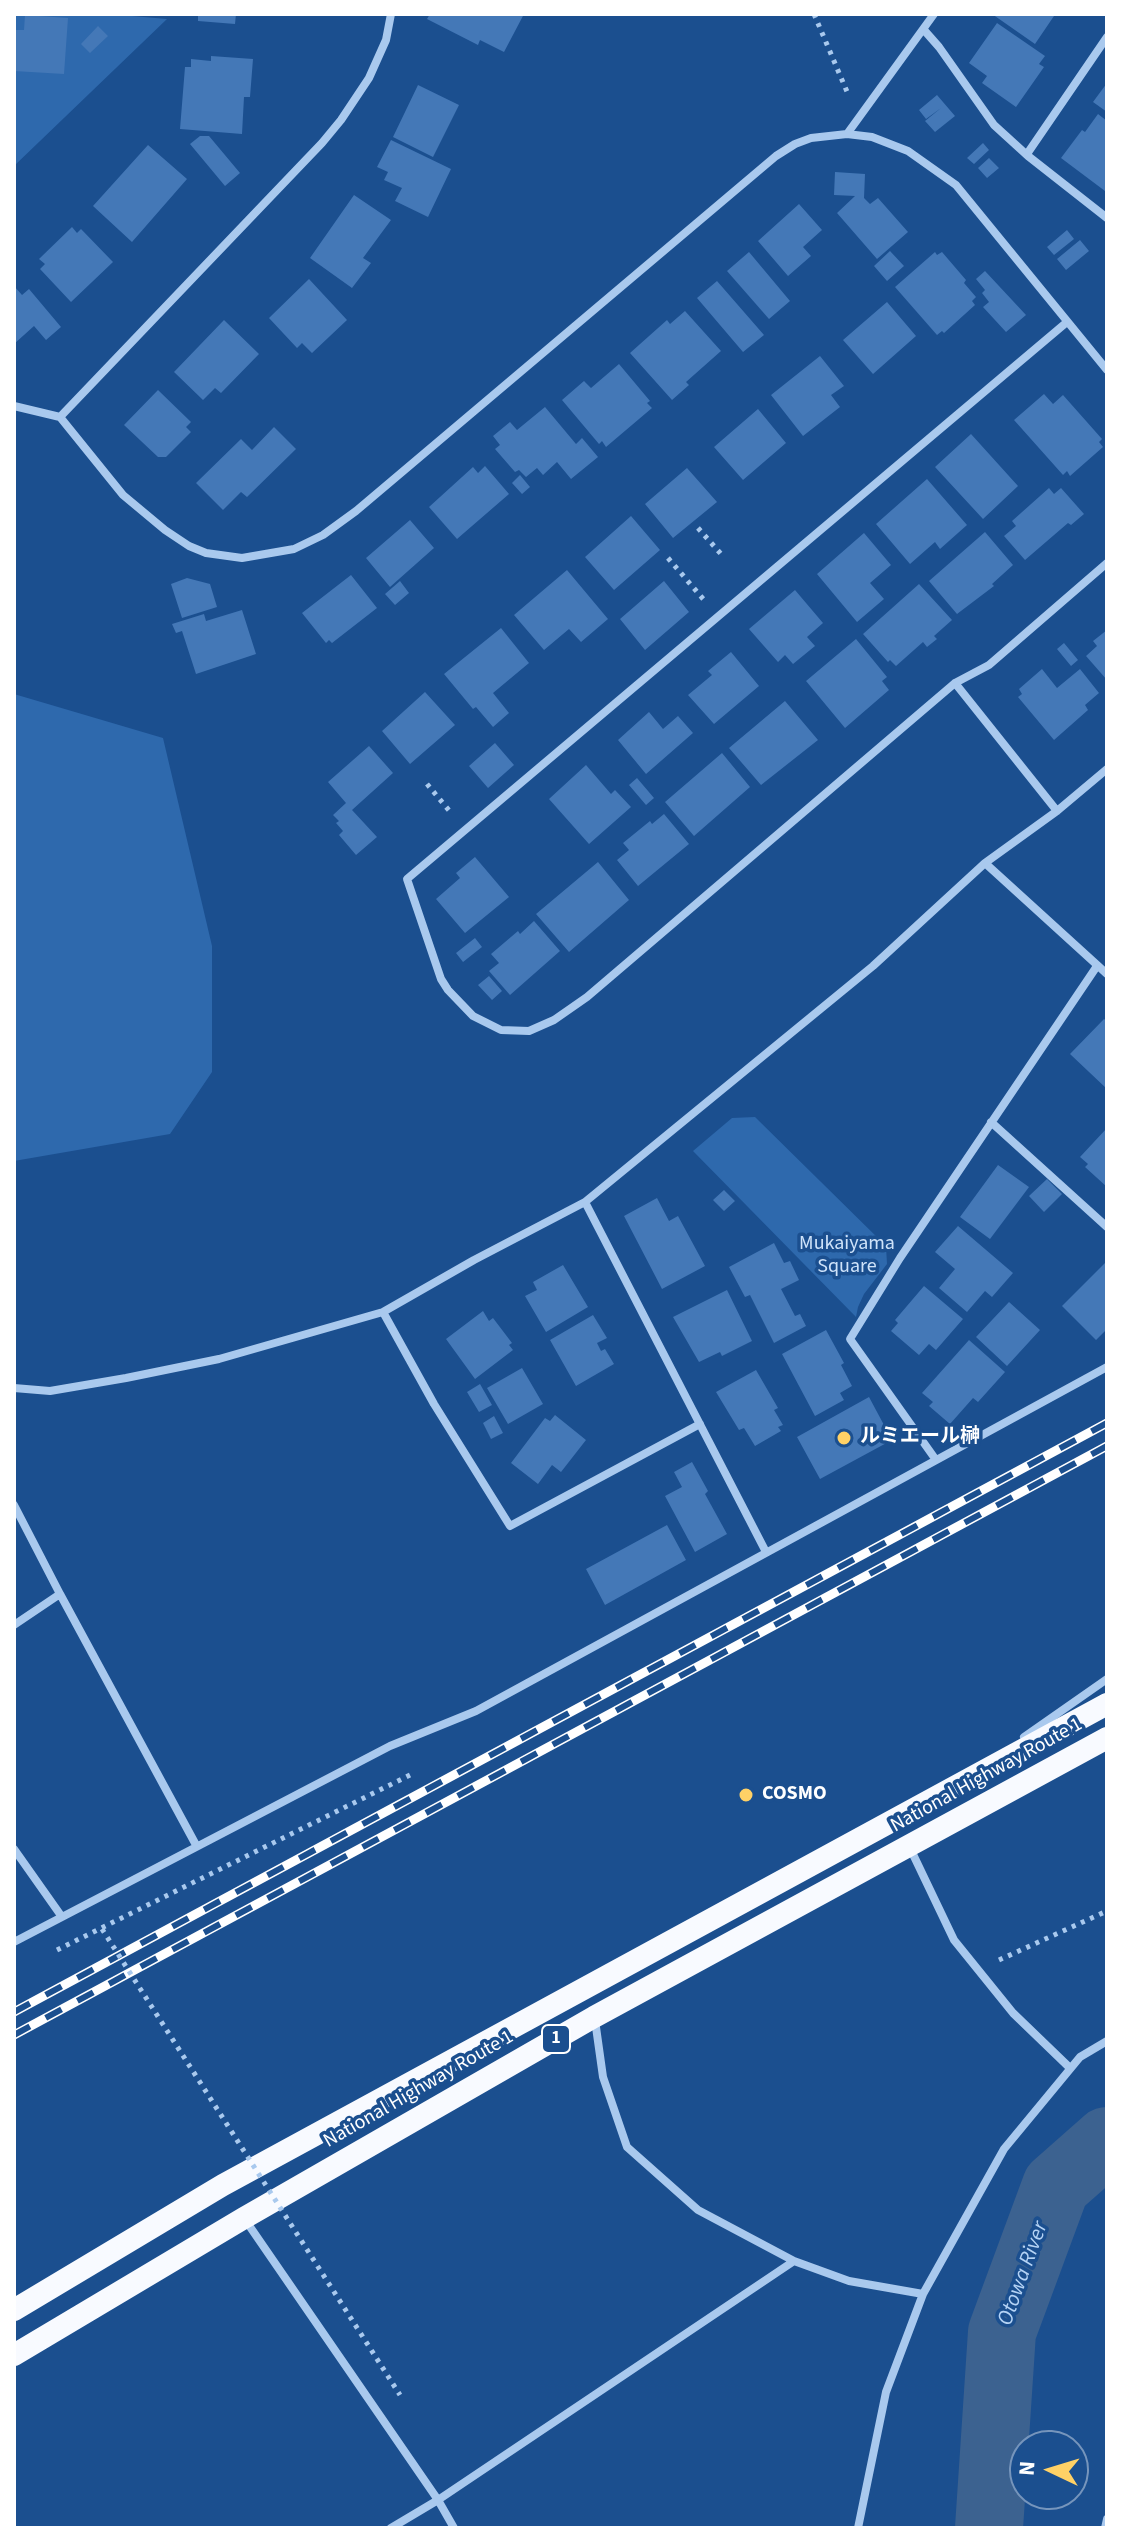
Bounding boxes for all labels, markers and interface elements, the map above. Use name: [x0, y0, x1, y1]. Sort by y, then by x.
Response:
park label: Mukaiyama Square: [799, 1233, 895, 1280]
place label: ルミエール榊: [860, 1426, 980, 1450]
marker: ルミエール榊: [835, 1429, 853, 1447]
street label: National Highway Route 1: [887, 1713, 1087, 1839]
place label: COSMO: [762, 1783, 827, 1807]
marker: COSMO: [737, 1786, 755, 1804]
road number: 1: [542, 2025, 570, 2053]
street label: National Highway Route 1: [320, 2026, 518, 2154]
water label: Otowa River: [993, 2218, 1055, 2330]
north arrow: [1009, 2430, 1089, 2510]
text: N: [1011, 2460, 1044, 2477]

